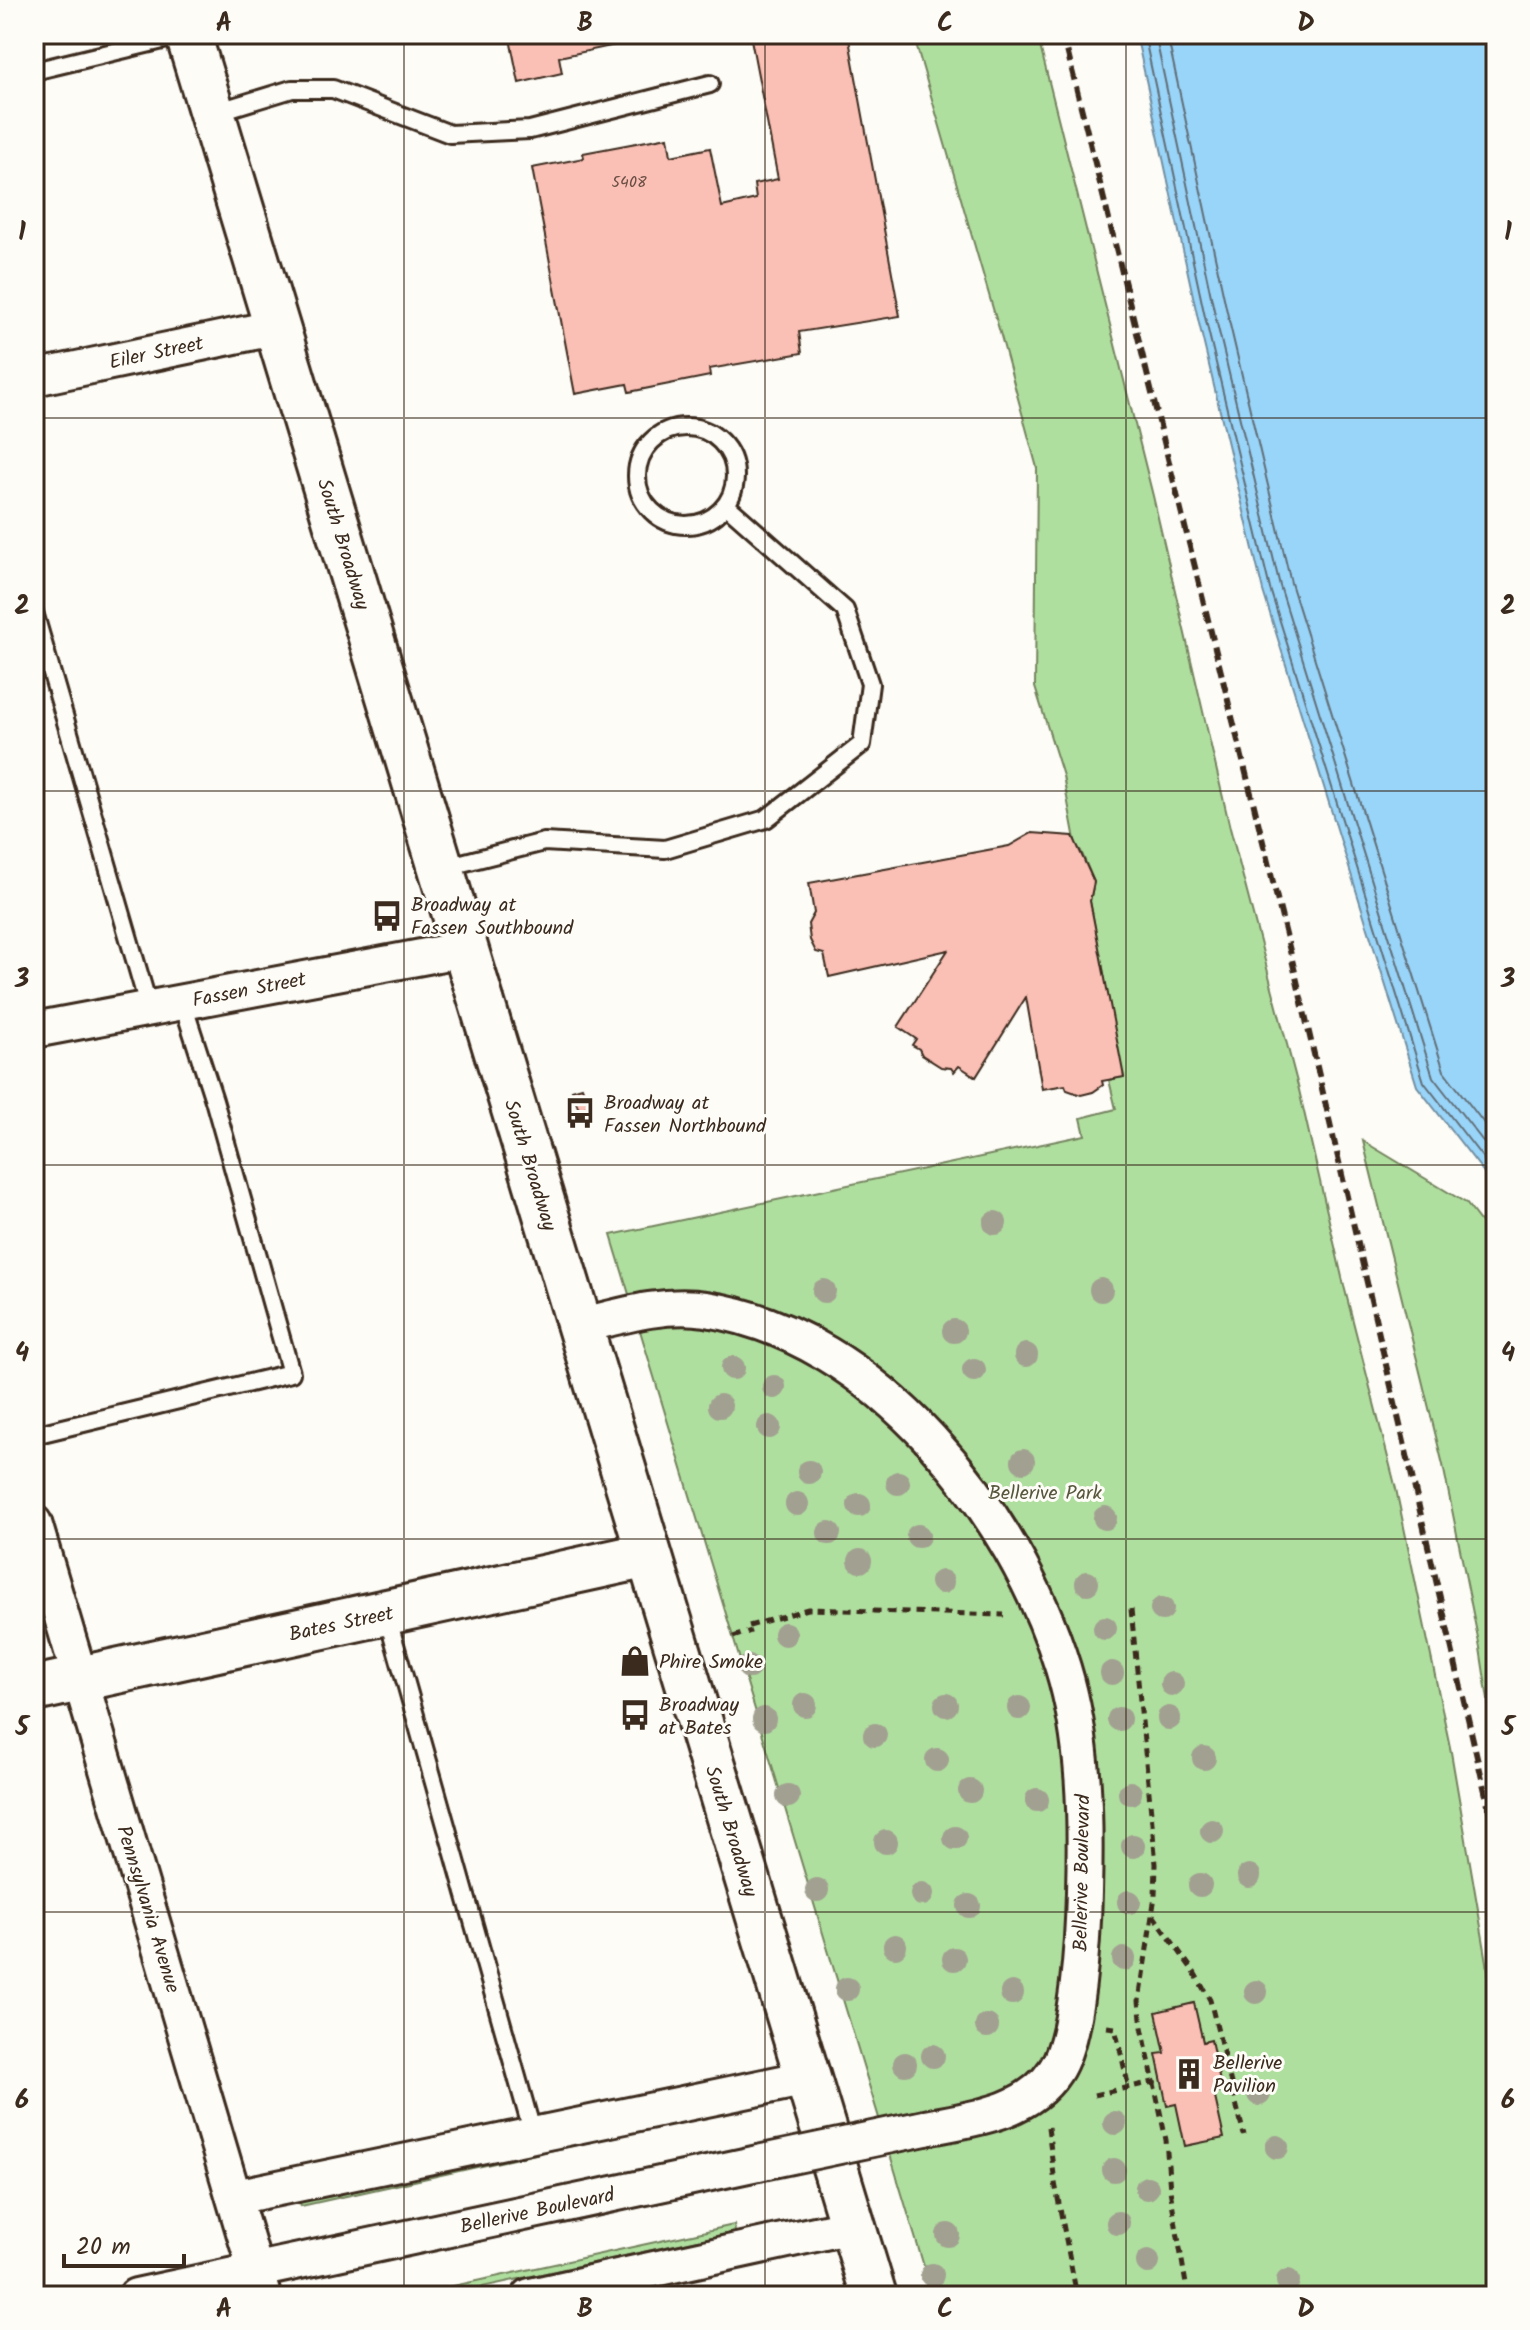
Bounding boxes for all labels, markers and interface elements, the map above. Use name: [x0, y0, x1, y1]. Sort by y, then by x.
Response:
text: A: [216, 3, 232, 45]
text: B: [577, 3, 593, 45]
text: C: [937, 3, 953, 45]
text: D: [1297, 3, 1315, 45]
house number: 5408: [611, 170, 647, 195]
text: 1: [18, 212, 26, 254]
text: 1: [1504, 212, 1512, 254]
street label: Eiler Street: [106, 328, 207, 380]
street label: South Broadway: [307, 475, 377, 615]
text: 2: [14, 586, 30, 628]
text: 2: [1500, 586, 1516, 628]
place label: Broadway at Fassen Southbound: [411, 890, 574, 945]
bus stop icon: Broadway at Fassen Southbound: [370, 899, 404, 933]
text: 3: [14, 959, 29, 1001]
text: 3: [1500, 959, 1515, 1001]
street label: Fassen Street: [190, 964, 309, 1018]
place label: Broadway at Fassen Northbound: [604, 1088, 767, 1143]
street label: South Broadway: [494, 1096, 564, 1236]
bus stop icon: Broadway at Fassen Northbound: [563, 1096, 597, 1130]
text: 4: [15, 1333, 29, 1375]
text: 4: [1501, 1333, 1515, 1375]
park label: Bellerive Park: [988, 1478, 1102, 1510]
street label: Bates Street: [286, 1598, 397, 1652]
shop icon: Phire Smoke: [618, 1644, 652, 1678]
place label: Phire Smoke: [659, 1647, 763, 1679]
place label: Broadway at Bates: [659, 1690, 740, 1745]
bus stop icon: Broadway at Bates: [618, 1698, 652, 1732]
text: 5: [14, 1707, 30, 1749]
text: 5: [1500, 1707, 1516, 1749]
street label: South Broadway: [695, 1762, 765, 1902]
street label: Bellerive Boulevard: [1066, 1793, 1100, 1952]
street label: Pennsylvania Avenue: [106, 1822, 188, 1997]
place label: Bellerive Pavilion: [1213, 2048, 1282, 2103]
building icon: Bellerive Pavilion: [1172, 2057, 1206, 2091]
text: 6: [15, 2080, 29, 2122]
text: 6: [1501, 2080, 1515, 2122]
street label: Bellerive Boulevard: [457, 2180, 619, 2244]
scale bar: [64, 2218, 184, 2268]
text: 20 m: [76, 2228, 131, 2267]
text: A: [216, 2289, 232, 2330]
text: B: [577, 2289, 593, 2330]
text: C: [937, 2289, 953, 2330]
text: D: [1297, 2289, 1315, 2330]

